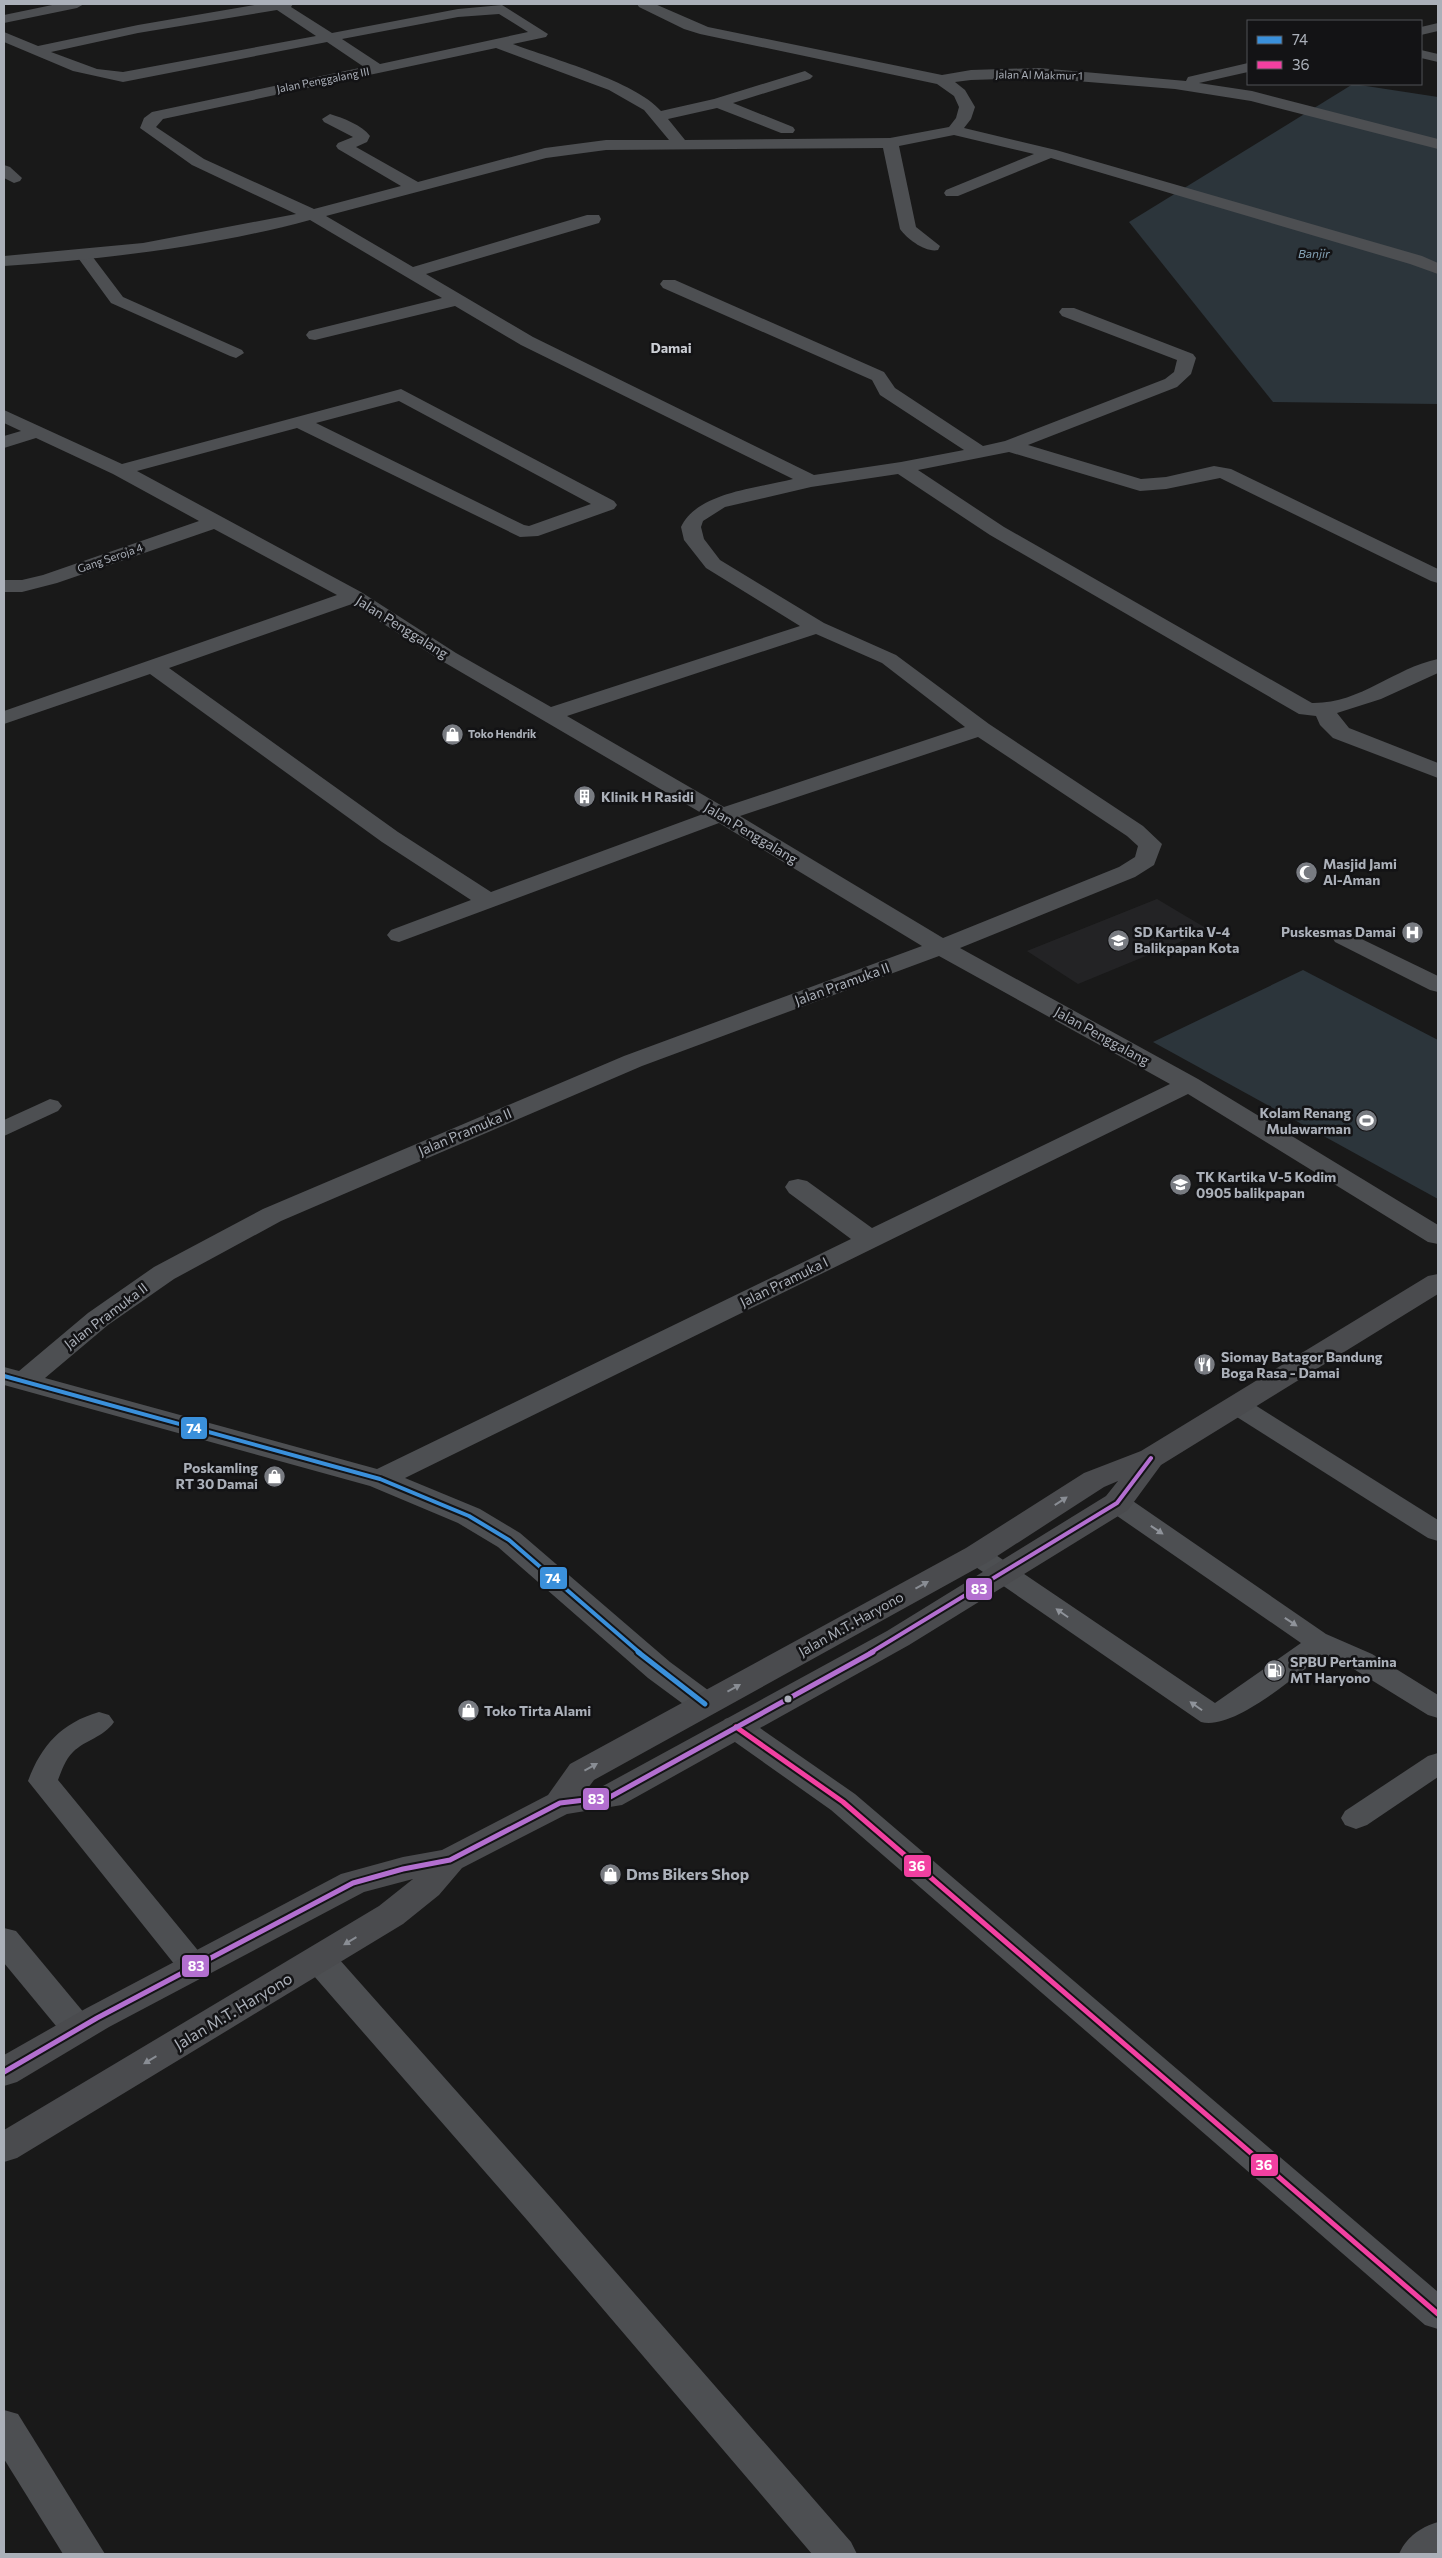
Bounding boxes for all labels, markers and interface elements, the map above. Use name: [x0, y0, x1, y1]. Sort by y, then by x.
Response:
legend: [1247, 20, 1422, 85]
text: 74: [1292, 30, 1308, 48]
text: 36: [1292, 55, 1310, 73]
street label: Jalan Penggalang III: [275, 64, 371, 96]
street label: Jalan Al Makmur 1: [995, 67, 1083, 83]
water label: Banjir: [1298, 246, 1331, 260]
district label: Damai: [650, 339, 692, 356]
street label: Gang Seroja 4: [75, 540, 145, 575]
street label: Jalan Penggalang: [353, 591, 452, 662]
shop icon: Toko Hendrik: [440, 722, 464, 746]
place label: Toko Hendrik: [468, 727, 537, 740]
building icon: Klinik H Rasidi: [573, 785, 597, 809]
place label: Klinik H Rasidi: [601, 788, 694, 805]
street label: Jalan Penggalang: [702, 798, 801, 867]
place label: Masjid Jami Al-Aman: [1323, 855, 1397, 888]
mosque icon: Masjid Jami Al-Aman: [1295, 860, 1319, 884]
hospital icon: Puskesmas Damai: [1400, 920, 1424, 944]
place label: SD Kartika V-4 Balikpapan Kota: [1134, 923, 1239, 956]
place label: Puskesmas Damai: [1281, 923, 1396, 940]
school or university icon: SD Kartika V-4 Balikpapan Kota: [1106, 928, 1130, 952]
street label: Jalan Pramuka II: [792, 958, 892, 1009]
street label: Jalan Penggalang: [1052, 1002, 1153, 1069]
street label: Jalan Pramuka II: [415, 1104, 514, 1159]
place label: Kolam Renang Mulawarman: [1260, 1104, 1351, 1137]
sports icon: Kolam Renang Mulawarman: [1355, 1109, 1379, 1133]
place label: TK Kartika V-5 Kodim 0905 balikpapan: [1196, 1168, 1336, 1201]
school or university icon: TK Kartika V-5 Kodim 0905 balikpapan: [1168, 1173, 1192, 1197]
street label: Jalan Pramuka I: [737, 1253, 831, 1310]
street label: Jalan Pramuka II: [61, 1279, 151, 1352]
place label: Siomay Batagor Bandung Boga Rasa - Damai: [1221, 1348, 1383, 1381]
restaurant icon: Siomay Batagor Bandung Boga Rasa - Damai: [1193, 1353, 1217, 1377]
line badge: 74: [180, 1416, 208, 1440]
text: 74: [186, 1419, 202, 1436]
place label: Poskamling RT 30 Damai: [176, 1459, 258, 1492]
shop icon: Poskamling RT 30 Damai: [262, 1464, 286, 1488]
one-way arrow: [1055, 1496, 1068, 1506]
one-way arrow: [1151, 1525, 1164, 1535]
line badge: 74: [539, 1566, 568, 1590]
text: 74: [545, 1569, 561, 1586]
line badge: 83: [965, 1577, 993, 1601]
text: 83: [971, 1580, 987, 1597]
one-way arrow: [915, 1581, 930, 1589]
street label: Jalan M.T. Haryono: [795, 1588, 906, 1660]
one-way arrow: [1056, 1608, 1069, 1618]
one-way arrow: [1285, 1617, 1298, 1627]
place label: SPBU Pertamina MT Haryono: [1290, 1653, 1397, 1686]
fuel station icon: SPBU Pertamina MT Haryono: [1262, 1658, 1286, 1682]
one-way arrow: [727, 1684, 740, 1693]
unlabelled marker: [783, 1694, 793, 1704]
shop icon: Toko Tirta Alami: [456, 1699, 480, 1723]
one-way arrow: [1189, 1701, 1203, 1711]
place label: Toko Tirta Alami: [484, 1702, 591, 1719]
one-way arrow: [584, 1763, 599, 1771]
line badge: 83: [582, 1787, 610, 1811]
text: 83: [588, 1790, 604, 1807]
line badge: 36: [903, 1854, 932, 1878]
text: 36: [909, 1857, 926, 1874]
shop icon: Dms Bikers Shop: [598, 1862, 622, 1886]
place label: Dms Bikers Shop: [626, 1864, 749, 1883]
one-way arrow: [343, 1936, 356, 1945]
line badge: 83: [181, 1954, 210, 1978]
text: 83: [188, 1957, 204, 1974]
street label: Jalan M.T. Haryono: [170, 1968, 295, 2053]
one-way arrow: [144, 2056, 157, 2065]
line badge: 36: [1250, 2153, 1279, 2177]
text: 36: [1256, 2156, 1273, 2173]

